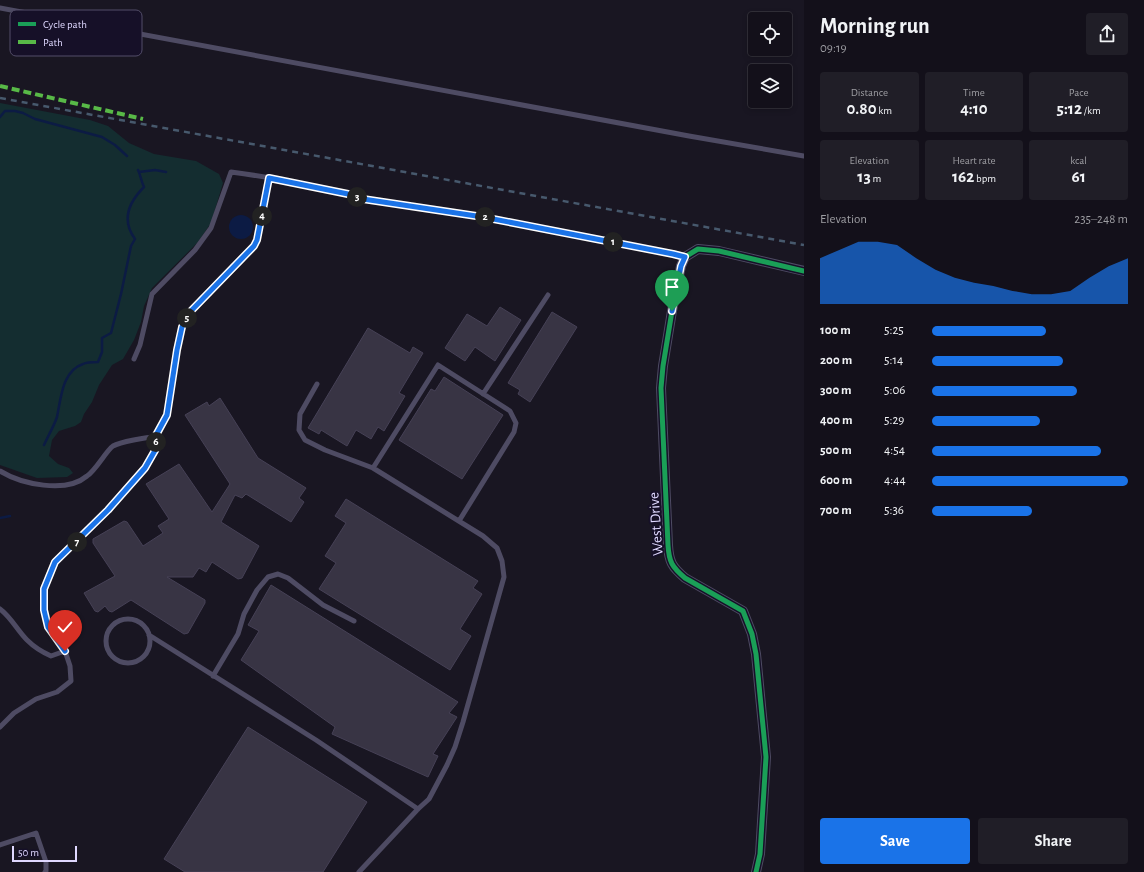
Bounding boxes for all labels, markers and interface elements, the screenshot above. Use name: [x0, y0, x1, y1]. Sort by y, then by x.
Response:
legend: [10, 10, 142, 56]
map controls: [748, 12, 792, 108]
button: locate: [748, 12, 792, 56]
button: share: [1086, 13, 1128, 55]
text: Morning run: [820, 15, 930, 37]
text: Cycle path: [43, 19, 87, 30]
text: Path: [43, 37, 63, 48]
text: 09:19: [820, 42, 847, 55]
button: layers: [748, 64, 792, 108]
text: Distance: [851, 87, 888, 98]
text: Time: [963, 87, 985, 98]
text: Pace: [1069, 87, 1089, 98]
text: 0.80: [847, 100, 877, 117]
text: 4:10: [960, 100, 988, 117]
text: 5:12: [1057, 100, 1082, 117]
text: km: [877, 105, 892, 116]
text: /km: [1082, 105, 1101, 116]
text: Elevation: [849, 155, 889, 166]
text: Heart rate: [952, 155, 996, 166]
text: kcal: [1070, 155, 1087, 166]
text: 13: [857, 168, 871, 185]
text: 162: [952, 168, 974, 185]
text: 61: [1071, 168, 1086, 185]
text: m: [871, 173, 881, 184]
text: bpm: [974, 173, 996, 184]
pin: 3: [347, 187, 367, 207]
text: 3: [355, 191, 359, 202]
pin: 4: [252, 206, 272, 226]
pin: 2: [475, 207, 495, 227]
text: 4: [259, 210, 265, 221]
text: 2: [482, 211, 488, 222]
text: Elevation: [820, 213, 867, 226]
text: 235–248 m: [1074, 213, 1128, 226]
pin: 1: [603, 232, 623, 252]
text: 1: [611, 236, 615, 247]
pin: [655, 270, 689, 311]
icon: arrive: [661, 276, 683, 298]
pin: 5: [177, 308, 197, 328]
text: 5: [185, 312, 189, 323]
text: 100 m: [820, 324, 851, 337]
text: 5:25: [884, 324, 904, 337]
text: 200 m: [820, 354, 852, 367]
text: 5:14: [884, 354, 903, 367]
text: 300 m: [820, 384, 852, 397]
text: 5:06: [884, 384, 905, 397]
text: 400 m: [820, 414, 853, 427]
text: 5:29: [884, 414, 904, 427]
pin: 6: [146, 432, 166, 452]
text: 6: [153, 436, 159, 447]
text: 500 m: [820, 444, 852, 457]
text: 4:54: [884, 444, 905, 457]
text: 600 m: [820, 474, 852, 487]
text: 4:44: [884, 474, 906, 487]
street label: West Drive: [646, 492, 666, 556]
text: 700 m: [820, 504, 852, 517]
text: 5:36: [884, 504, 904, 517]
pin: 7: [67, 532, 87, 552]
text: 7: [75, 536, 79, 547]
pin: [48, 610, 82, 651]
icon: check: [54, 616, 76, 638]
button: Save: [820, 818, 970, 864]
button: Share: [978, 818, 1128, 864]
scale bar: [12, 844, 77, 863]
text: 50 m: [18, 847, 39, 858]

